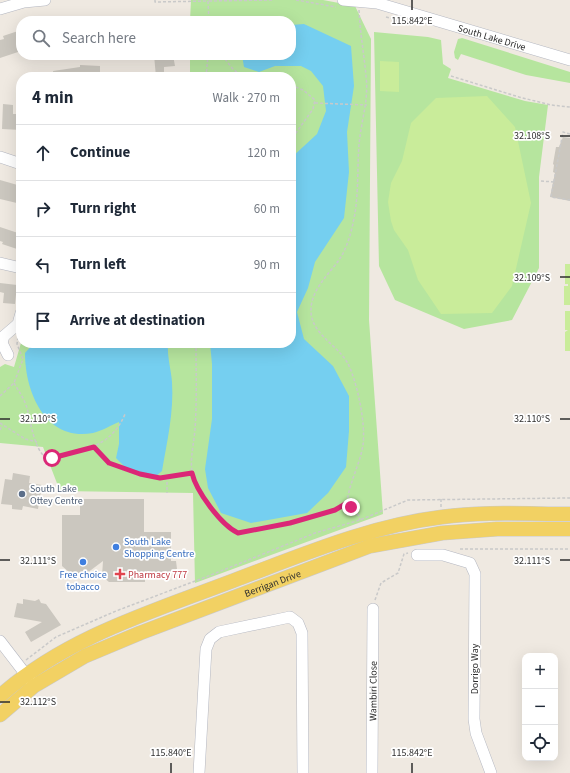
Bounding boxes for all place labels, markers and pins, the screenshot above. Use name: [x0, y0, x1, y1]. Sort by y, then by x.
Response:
place label: South Lake Ottey Centre: [30, 482, 83, 508]
marker: South Lake Ottey Centre: [17, 489, 27, 499]
place label: South Lake Shopping Centre: [124, 535, 194, 561]
marker: South Lake Shopping Centre: [111, 542, 121, 552]
marker: Free choice tobacco: [78, 557, 88, 567]
place label: Free choice tobacco: [59, 568, 107, 594]
place label: Pharmacy 777: [128, 568, 187, 582]
marker: Pharmacy 777: [115, 569, 125, 579]

